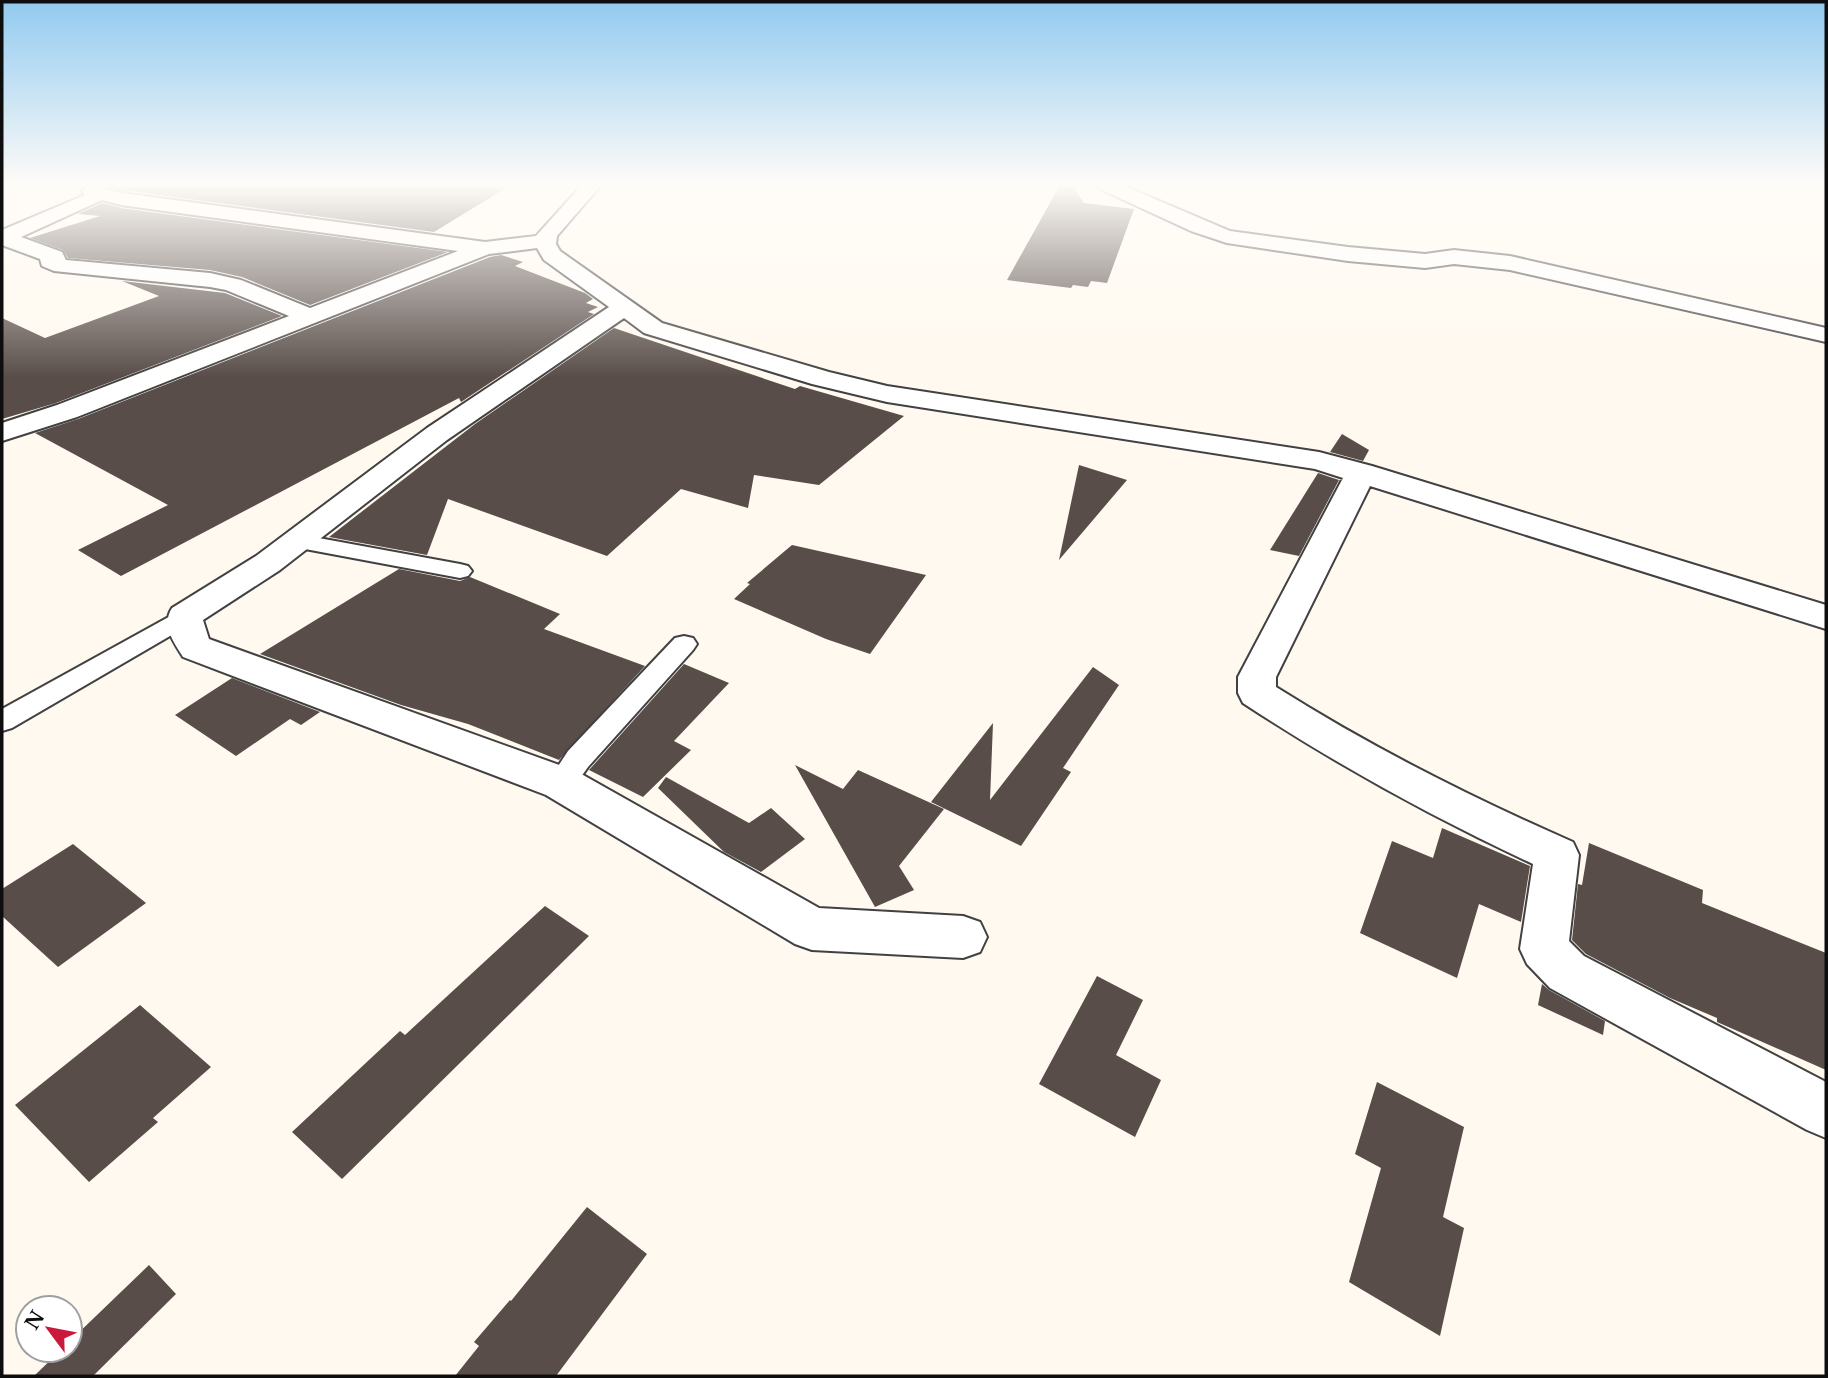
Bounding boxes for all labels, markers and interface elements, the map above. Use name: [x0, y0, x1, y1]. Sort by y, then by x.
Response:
north arrow: [14, 1294, 84, 1364]
text: N: [21, 1306, 50, 1334]

